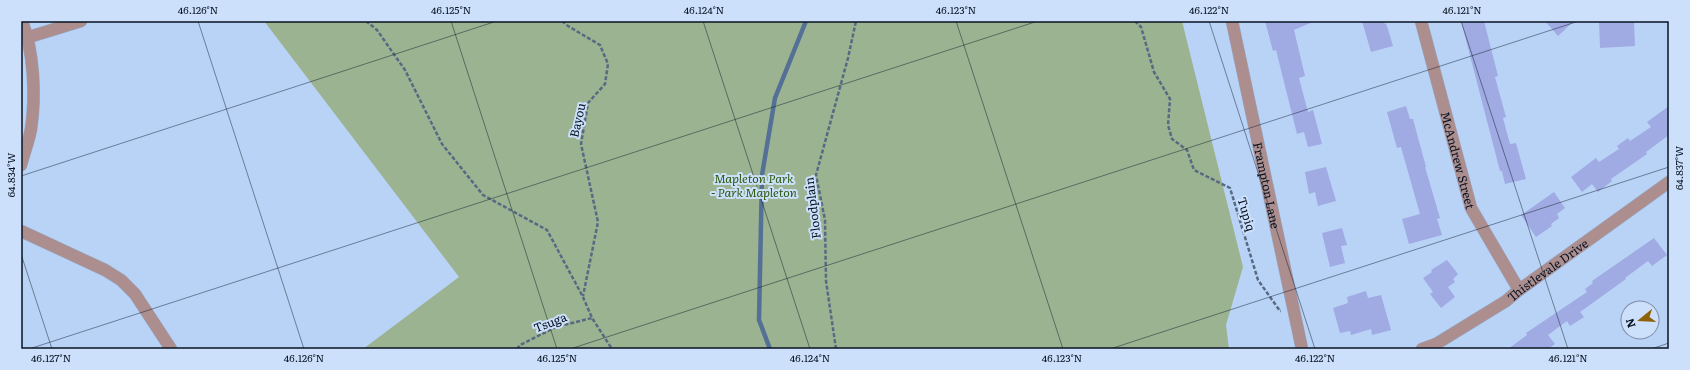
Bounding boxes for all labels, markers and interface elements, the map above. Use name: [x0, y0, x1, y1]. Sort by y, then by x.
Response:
text: 46.126°N: [178, 2, 218, 17]
text: 46.125°N: [431, 2, 471, 17]
text: 46.124°N: [684, 2, 724, 17]
text: 46.123°N: [936, 2, 976, 17]
text: 46.122°N: [1189, 2, 1229, 17]
text: 46.121°N: [1442, 2, 1482, 17]
street label: Bayou: [564, 101, 590, 139]
street label: McAndrew Street: [1437, 109, 1480, 211]
street label: Frampton Lane: [1249, 140, 1285, 230]
text: 64.837°W: [1671, 146, 1686, 190]
text: 64.834°W: [3, 153, 18, 197]
park label: Mapleton Park - Park Mapleton: [711, 169, 797, 201]
street label: Floodplain: [799, 176, 825, 240]
street label: Tupiq: [1233, 195, 1261, 233]
street label: Thistlevale Drive: [1503, 234, 1592, 305]
north arrow: [1620, 300, 1660, 340]
street label: Tsuga: [531, 307, 570, 337]
text: N: [1621, 317, 1639, 330]
text: 46.127°N: [31, 350, 71, 365]
text: 46.126°N: [284, 350, 324, 365]
text: 46.125°N: [537, 350, 577, 365]
text: 46.124°N: [790, 350, 830, 365]
text: 46.123°N: [1042, 350, 1082, 365]
text: 46.122°N: [1295, 350, 1335, 365]
text: 46.121°N: [1548, 350, 1588, 365]

